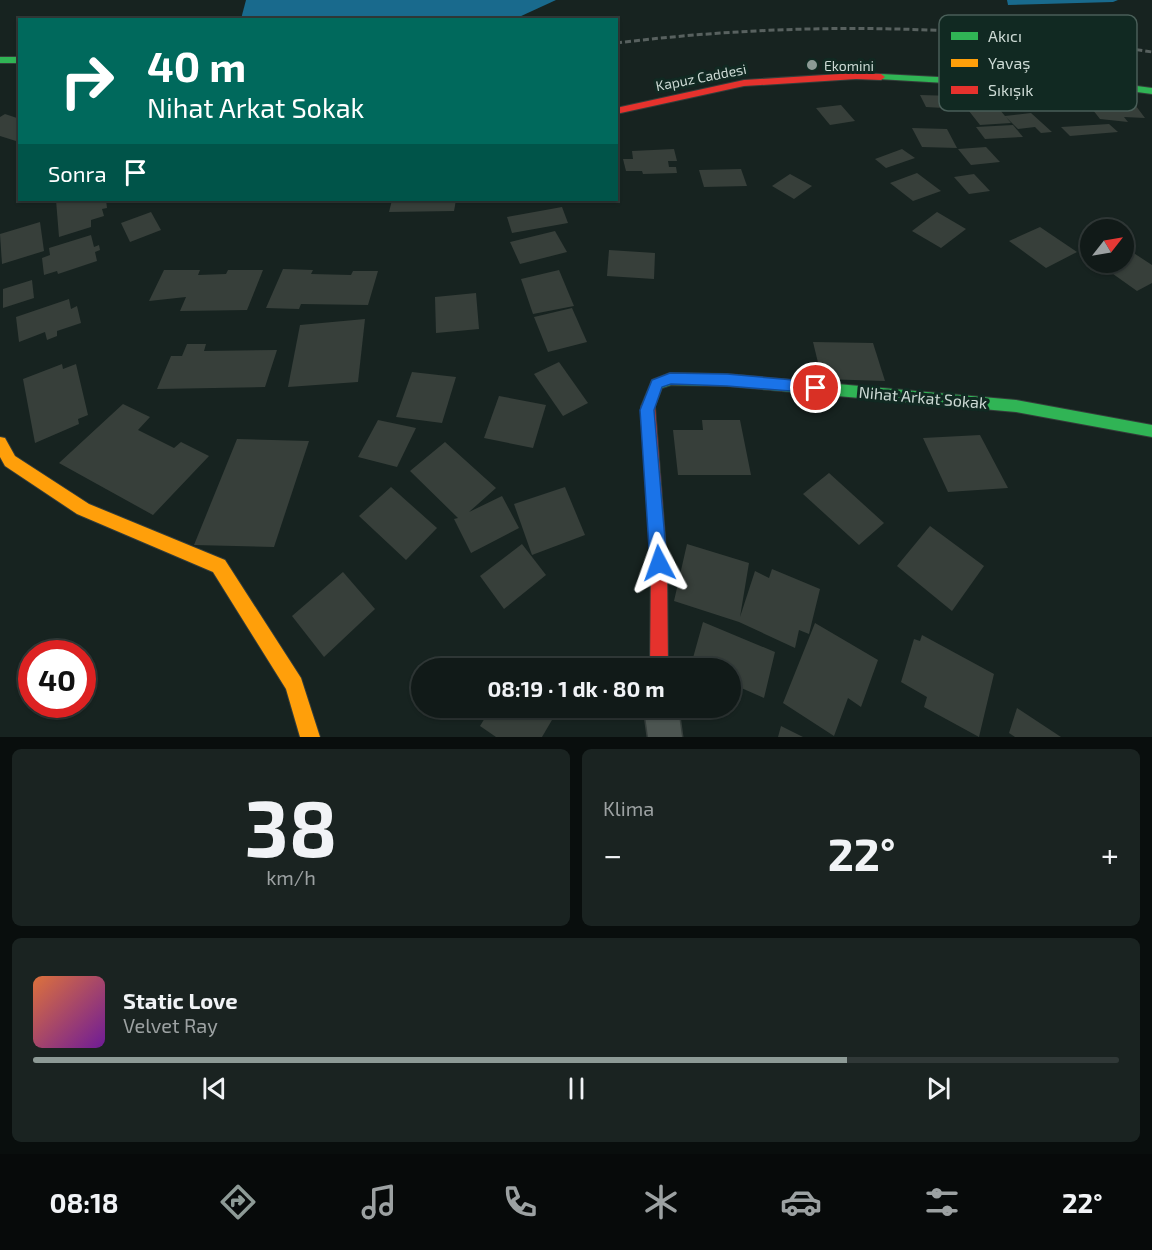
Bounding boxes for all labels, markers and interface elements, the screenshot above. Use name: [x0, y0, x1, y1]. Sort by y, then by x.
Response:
legend: [939, 15, 1137, 111]
text: Akıcı: [988, 26, 1022, 45]
text: 40 m: [147, 40, 246, 90]
icon: right: [48, 42, 126, 120]
text: Yavaş: [988, 53, 1030, 73]
place label: Ekomini: [824, 57, 874, 74]
marker: Ekomini: [805, 58, 819, 72]
street label: Kapuz Caddesi: [654, 60, 748, 94]
text: Sıkışık: [988, 80, 1033, 100]
text: Nihat Arkat Sokak: [147, 91, 364, 123]
icon: arrive: [119, 156, 152, 189]
text: Sonra: [48, 160, 107, 186]
north arrow: [1080, 219, 1134, 273]
map controls: [1080, 219, 1134, 273]
pin: [790, 362, 841, 413]
icon: arrive: [799, 371, 832, 404]
street label: Nihat Arkat Sokak: [858, 382, 988, 412]
position arrow: [627, 531, 691, 595]
speed limit sign: 40: [18, 640, 96, 718]
text: 08:19 · 1 dk · 80 m: [487, 675, 665, 701]
text: 38: [245, 779, 337, 873]
text: Klima: [603, 796, 654, 820]
text: 22°: [828, 826, 895, 880]
text: −: [603, 834, 622, 874]
text: +: [1101, 834, 1119, 874]
text: km/h: [266, 865, 316, 889]
text: Static Love: [123, 987, 238, 1013]
text: Velvet Ray: [123, 1013, 218, 1037]
icon: previous: [198, 1072, 231, 1105]
icon: pause: [560, 1072, 593, 1105]
icon: next: [922, 1072, 955, 1105]
icon: directions: [217, 1181, 259, 1223]
icon: music: [358, 1181, 400, 1223]
icon: phone: [499, 1181, 541, 1223]
icon: climate: [640, 1181, 682, 1223]
icon: car: [780, 1181, 822, 1223]
icon: filters: [921, 1181, 963, 1223]
text: 08:18: [49, 1186, 119, 1218]
text: 22°: [1062, 1186, 1103, 1218]

